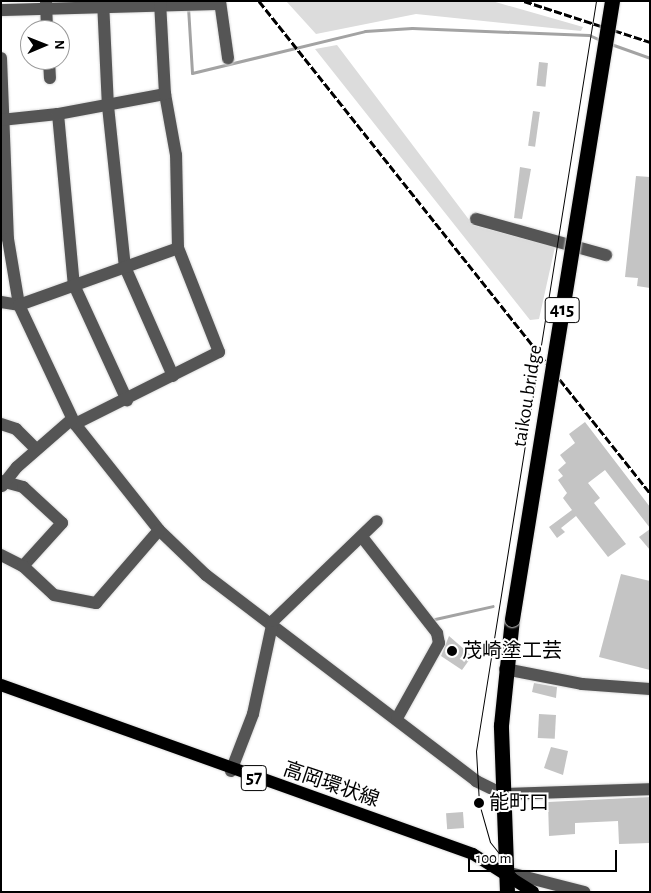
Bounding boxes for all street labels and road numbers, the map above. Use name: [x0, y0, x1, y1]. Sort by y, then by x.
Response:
road number: 415: [544, 294, 580, 326]
street label: taikou bridge: [508, 343, 548, 449]
street label: 高岡環状線: [280, 757, 382, 813]
road number: 57: [240, 761, 268, 794]

